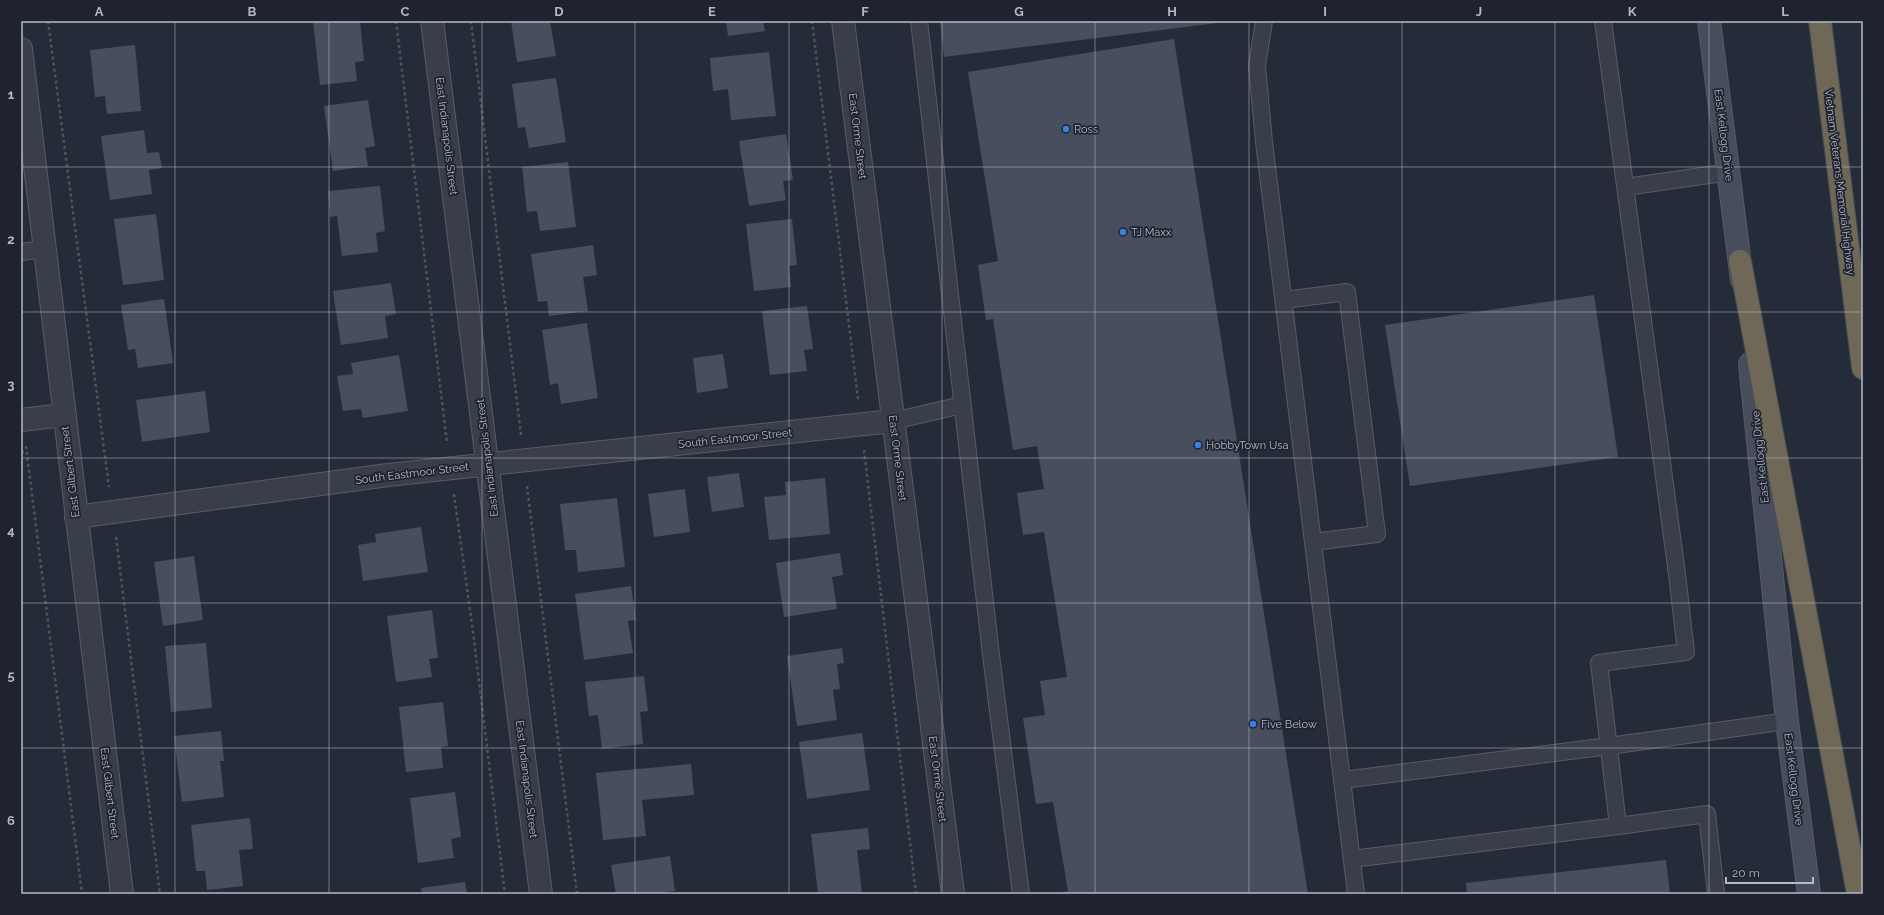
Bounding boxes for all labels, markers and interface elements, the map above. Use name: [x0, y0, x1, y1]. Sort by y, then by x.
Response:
text: A: [95, 4, 104, 19]
text: B: [248, 4, 257, 19]
text: C: [401, 4, 410, 19]
text: D: [554, 4, 564, 19]
text: E: [708, 4, 716, 19]
text: F: [861, 4, 869, 19]
text: G: [1014, 4, 1024, 19]
text: H: [1167, 4, 1177, 19]
text: I: [1323, 4, 1327, 19]
text: J: [1476, 4, 1482, 19]
text: K: [1628, 4, 1637, 19]
text: L: [1781, 4, 1789, 19]
street label: East Indianapolis Street: [433, 76, 460, 196]
text: 1: [8, 87, 15, 102]
street label: East Kellogg Drive: [1711, 88, 1736, 182]
street label: Vietnam Veterans Memorial Highway: [1822, 88, 1857, 276]
street label: East Orme Street: [846, 92, 869, 180]
place label: Ross: [1074, 123, 1098, 136]
marker: Ross: [1061, 124, 1071, 134]
place label: TJ Maxx: [1131, 226, 1172, 239]
marker: TJ Maxx: [1118, 227, 1128, 237]
text: 2: [7, 232, 15, 247]
text: 3: [7, 377, 15, 392]
street label: East Indianapolis Street: [474, 398, 501, 518]
street label: East Kellogg Drive: [1749, 410, 1772, 504]
street label: East Orme Street: [886, 414, 909, 502]
street label: East Gilbert Street: [58, 425, 83, 518]
street label: South Eastmoor Street: [677, 426, 793, 451]
place label: HobbyTown Usa: [1206, 439, 1288, 452]
marker: HobbyTown Usa: [1193, 440, 1203, 450]
street label: South Eastmoor Street: [354, 460, 470, 487]
text: 4: [7, 523, 15, 538]
text: 5: [7, 668, 15, 683]
place label: Five Below: [1261, 718, 1317, 731]
street label: East Indianapolis Street: [513, 719, 540, 839]
marker: Five Below: [1248, 719, 1258, 729]
street label: East Kellogg Drive: [1781, 732, 1806, 826]
street label: East Orme Street: [926, 735, 949, 823]
street label: East Gilbert Street: [97, 747, 122, 840]
text: 6: [7, 813, 15, 828]
scale bar: [1726, 859, 1813, 885]
text: 20 m: [1732, 866, 1760, 880]

